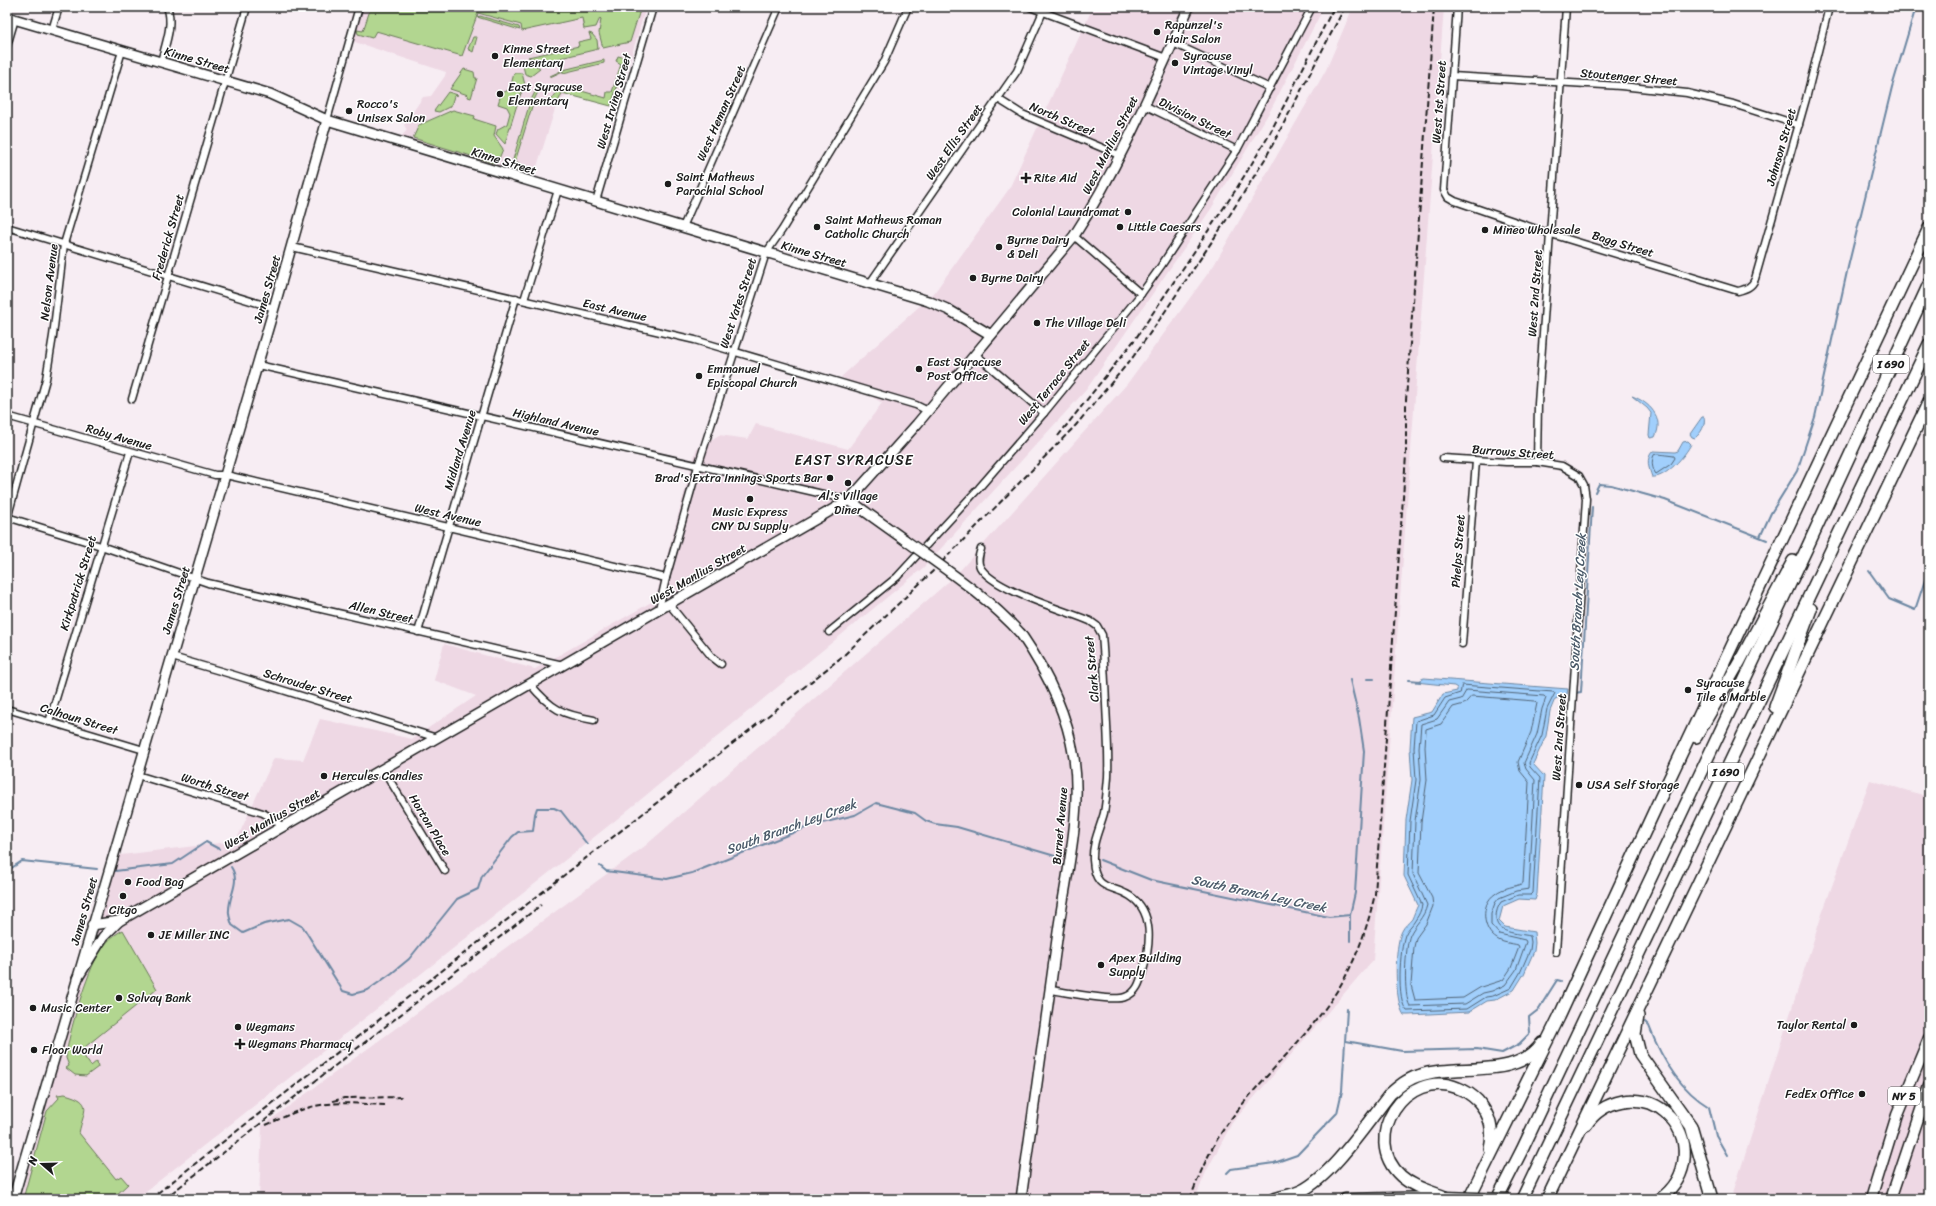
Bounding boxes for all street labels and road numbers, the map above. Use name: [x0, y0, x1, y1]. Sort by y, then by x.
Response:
street label: Kinne Street: [162, 40, 232, 80]
street label: West Irving Street: [590, 50, 638, 151]
street label: West 1st Street: [1425, 60, 1453, 144]
street label: West Heman Street: [690, 61, 752, 165]
street label: Stoutenger Street: [1579, 62, 1679, 92]
street label: Division Street: [1155, 91, 1236, 146]
street label: West Manlius Street: [1076, 92, 1144, 198]
street label: North Street: [1026, 95, 1099, 143]
street label: West Ellis Street: [919, 99, 989, 185]
street label: Johnson Street: [1759, 106, 1803, 189]
street label: Kinne Street: [469, 141, 539, 181]
street label: Frederick Street: [145, 191, 191, 283]
street label: Bagg Street: [1589, 224, 1657, 264]
street label: Kinne Street: [779, 234, 849, 274]
street label: Nelson Avenue: [33, 242, 65, 322]
street label: West 2nd Street: [1521, 249, 1549, 337]
street label: James Street: [246, 252, 287, 327]
street label: West Yates Street: [713, 255, 763, 351]
street label: East Avenue: [581, 292, 649, 328]
street label: West Terrace Street: [1012, 334, 1096, 430]
road number: I 690: [1873, 355, 1909, 373]
street label: Highland Avenue: [511, 401, 601, 443]
street label: Midland Avenue: [437, 407, 483, 493]
street label: Roby Avenue: [83, 417, 155, 457]
street label: Burrows Street: [1471, 438, 1555, 466]
street label: West Avenue: [412, 497, 484, 533]
street label: Phelps Street: [1444, 514, 1472, 588]
street label: Kirkpatrick Street: [53, 533, 103, 633]
street label: West Manlius Street: [646, 537, 750, 611]
street label: James Street: [155, 563, 197, 638]
street label: Allen Street: [346, 594, 416, 630]
street label: Clark Street: [1078, 634, 1106, 703]
street label: Schrouder Street: [261, 662, 355, 710]
street label: West 2nd Street: [1545, 693, 1573, 781]
street label: Calhoun Street: [37, 697, 122, 742]
road number: I 690: [1708, 763, 1744, 781]
street label: Worth Street: [178, 766, 253, 808]
street label: West Manlius Street: [220, 782, 324, 856]
street label: Burnet Avenue: [1046, 786, 1074, 866]
street label: Horton Place: [403, 790, 457, 860]
street label: James Street: [63, 874, 104, 949]
road number: NY 5: [1888, 1087, 1920, 1105]

